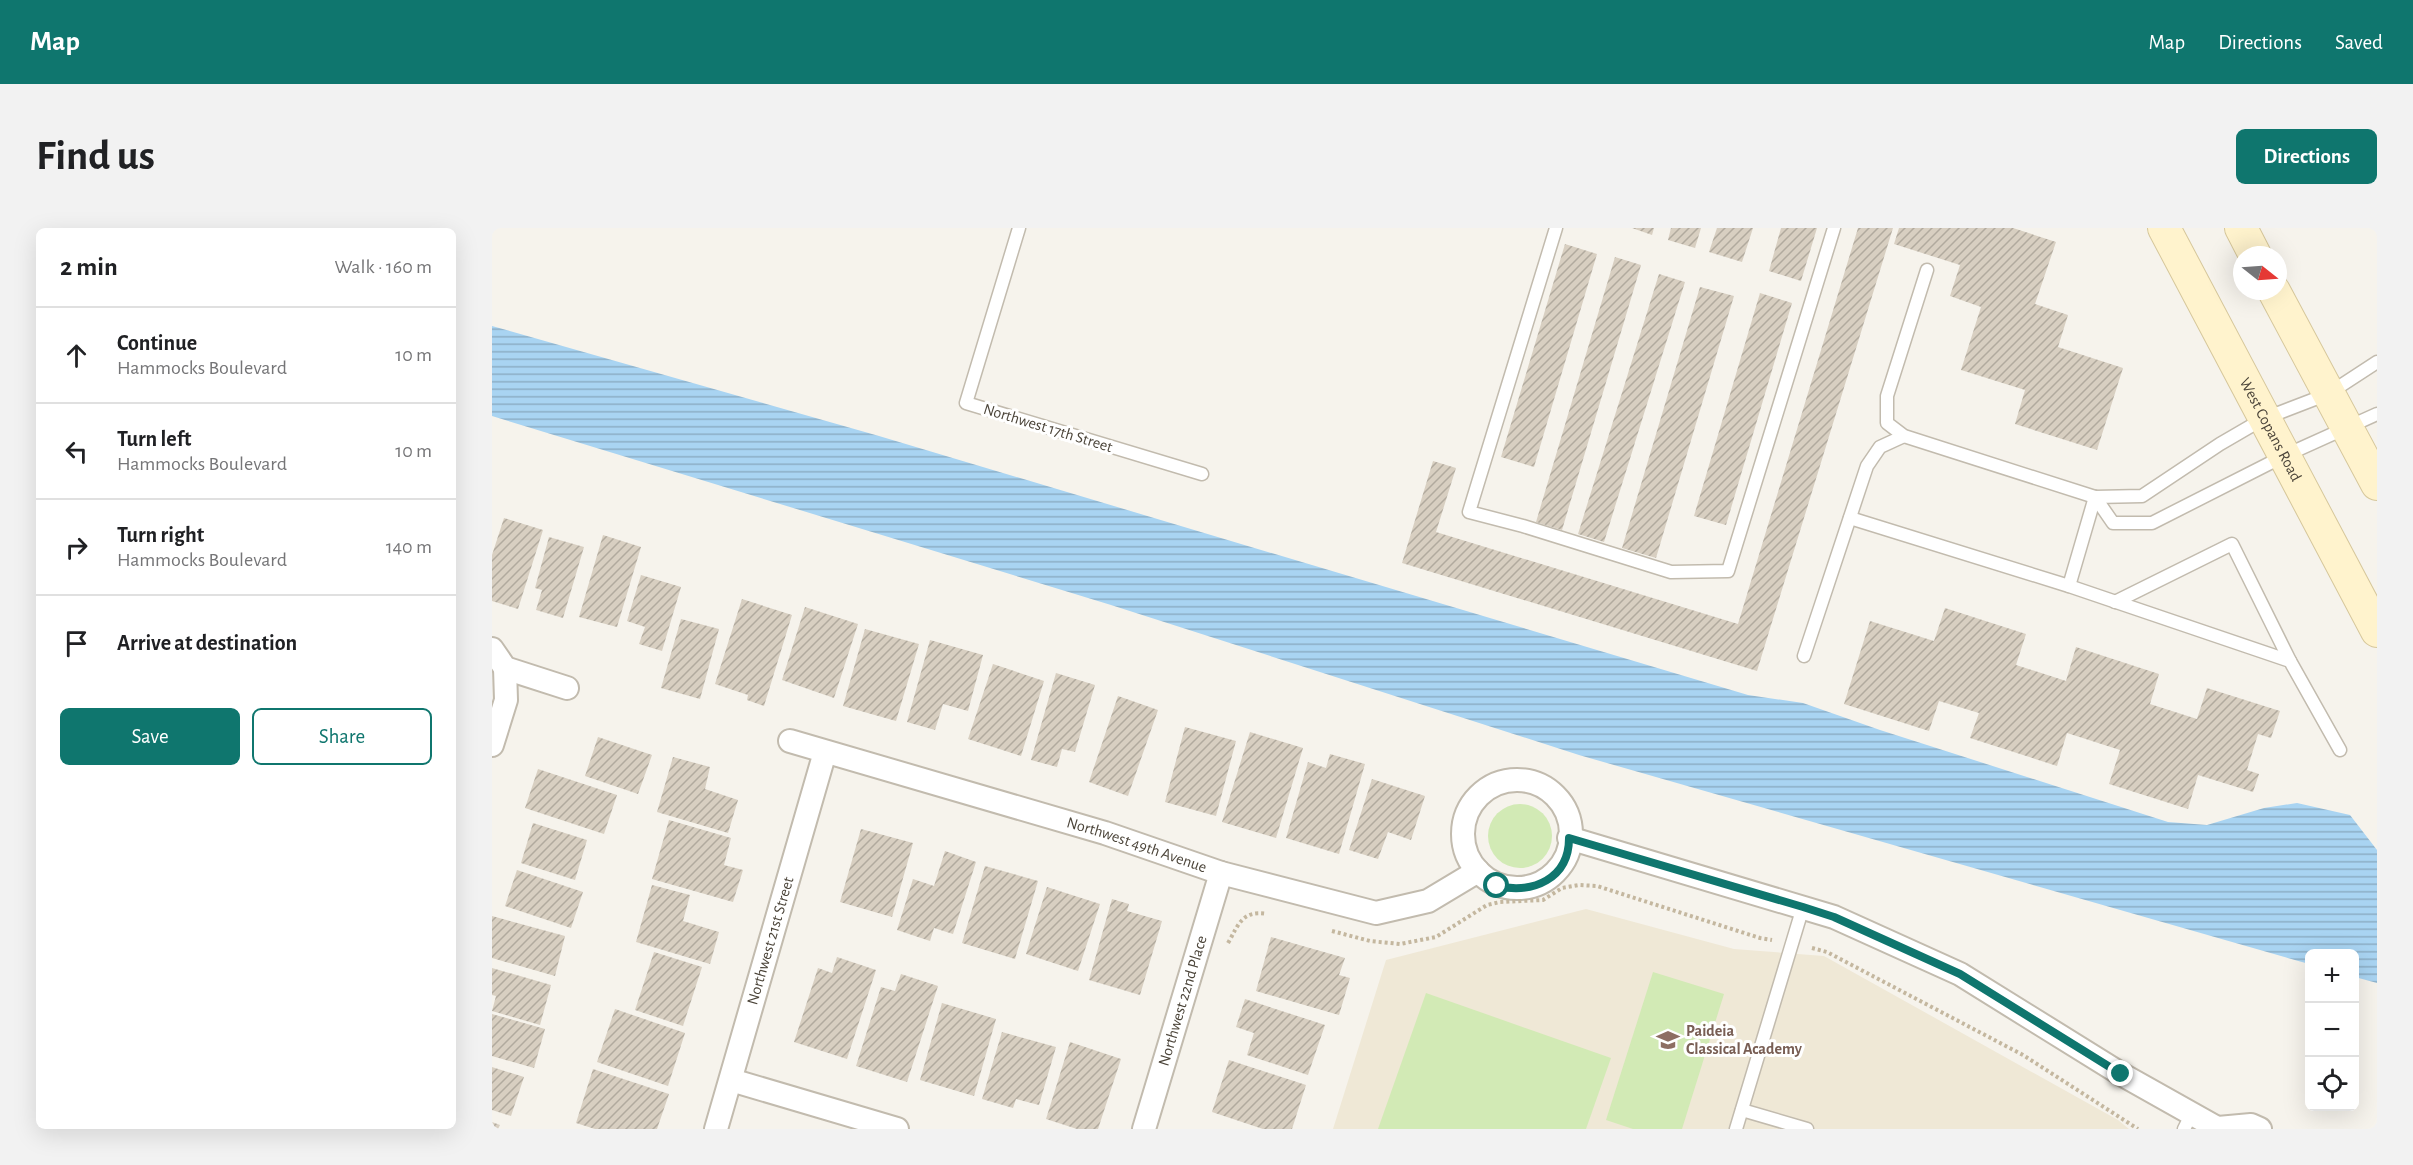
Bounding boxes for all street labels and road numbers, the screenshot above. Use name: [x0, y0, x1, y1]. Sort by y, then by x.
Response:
street label: West Copans Road: [2237, 375, 2304, 484]
street label: Northwest 17th Street: [982, 401, 1114, 455]
street label: Northwest 49th Avenue: [1065, 814, 1209, 875]
street label: Northwest 21st Street: [744, 875, 797, 1007]
street label: Northwest 22nd Place: [1155, 934, 1210, 1068]

